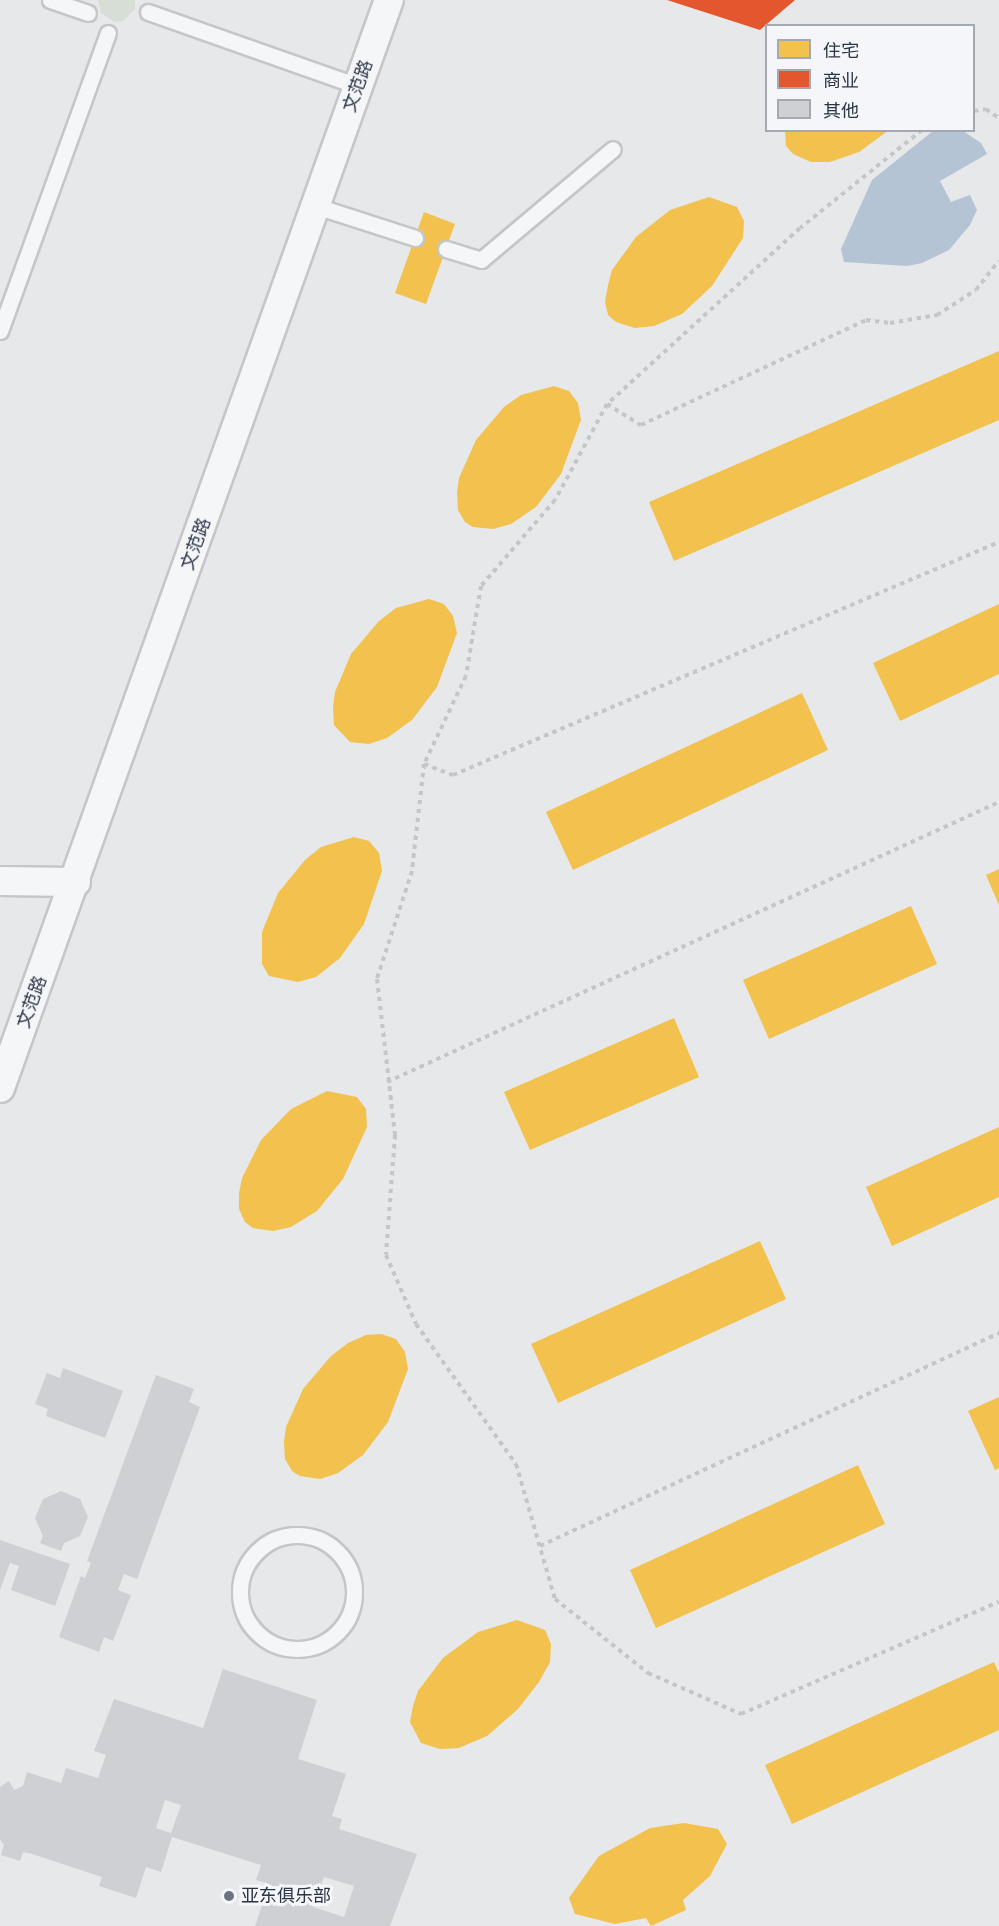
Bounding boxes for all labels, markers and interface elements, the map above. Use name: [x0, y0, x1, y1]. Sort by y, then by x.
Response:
legend: [765, 24, 975, 132]
text: 住宅: [823, 40, 859, 62]
street label: 文范路: [339, 57, 377, 115]
text: 商业: [823, 70, 859, 92]
text: 其他: [823, 100, 859, 122]
street label: 文范路: [177, 515, 215, 573]
street label: 文范路: [13, 973, 51, 1031]
place label: 亚东俱乐部: [241, 1885, 331, 1907]
marker: 亚东俱乐部: [222, 1889, 236, 1903]

